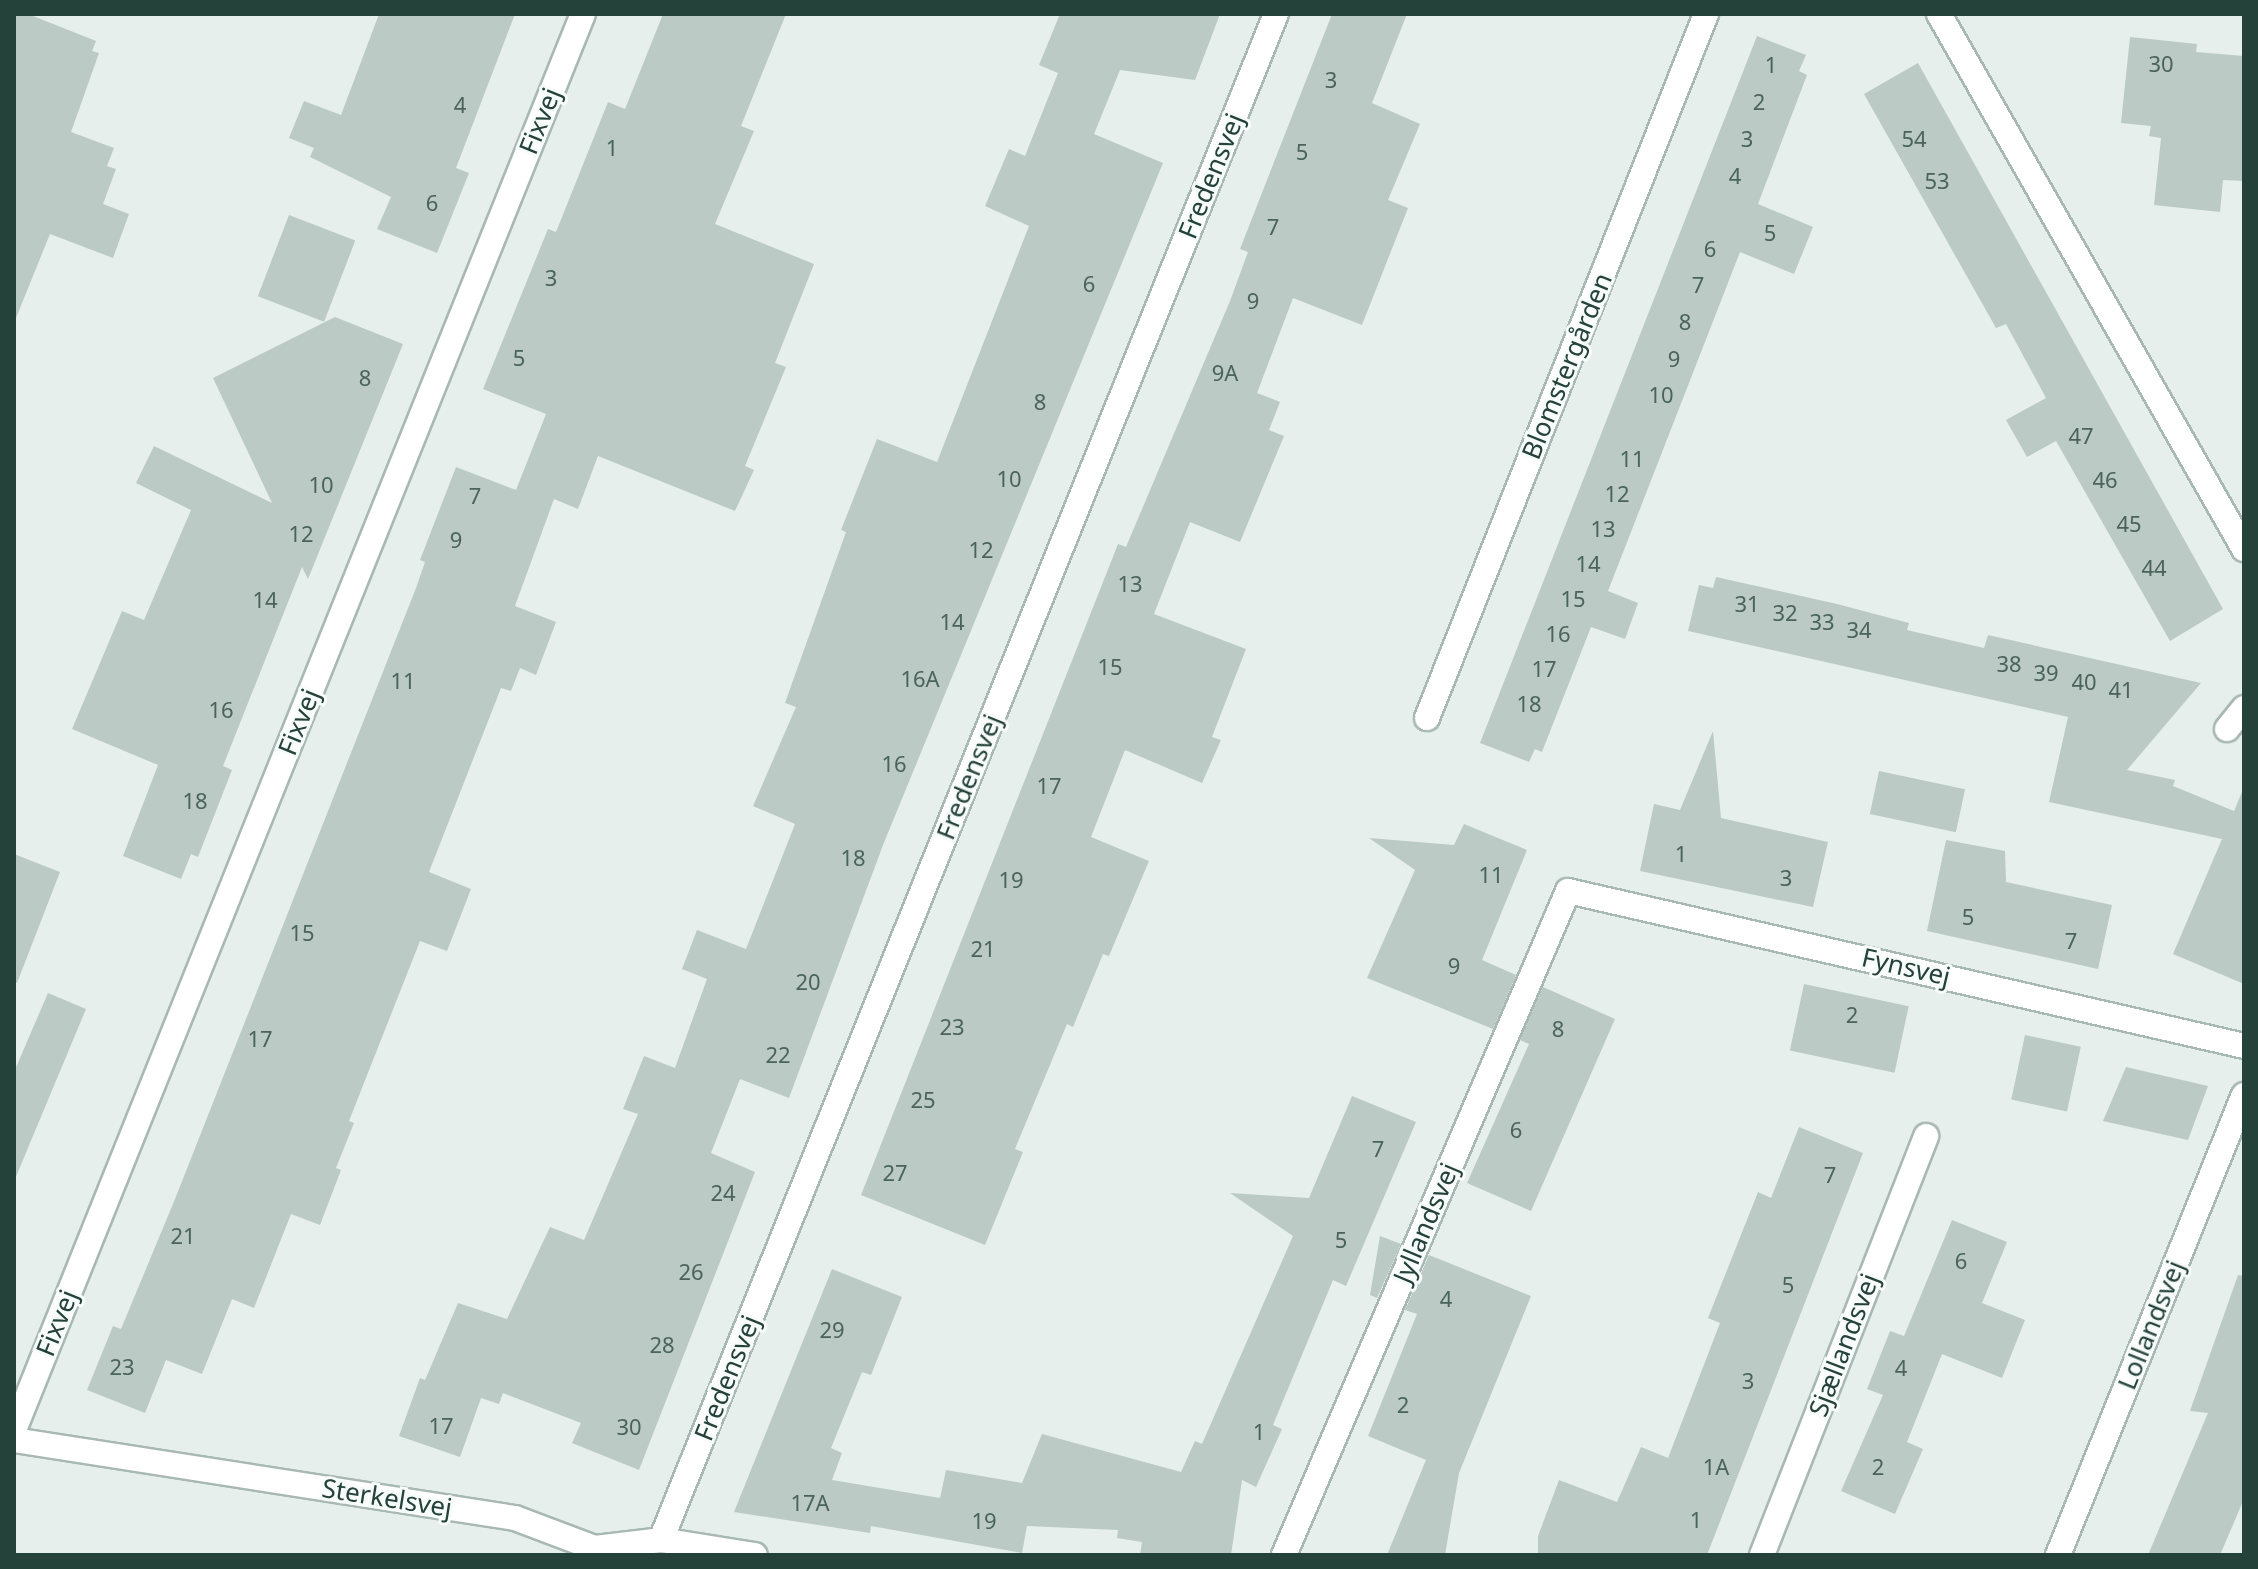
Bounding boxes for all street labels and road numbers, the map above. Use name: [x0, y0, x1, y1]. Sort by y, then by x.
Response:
street label: Fixvej: [513, 83, 567, 159]
street label: Fredensvej: [1172, 109, 1250, 243]
street label: Blomstergården: [1515, 268, 1619, 464]
street label: Fixvej: [272, 684, 326, 760]
street label: Fredensvej: [930, 710, 1008, 844]
street label: Fynsvej: [1859, 942, 1953, 992]
street label: Jyllandsvej: [1387, 1158, 1465, 1288]
street label: Lollandsvej: [2111, 1256, 2191, 1394]
street label: Sjællandsvej: [1802, 1269, 1886, 1421]
street label: Fixvej: [30, 1285, 84, 1361]
street label: Fredensvej: [688, 1311, 766, 1445]
street label: Sterkelsvej: [320, 1472, 454, 1524]

